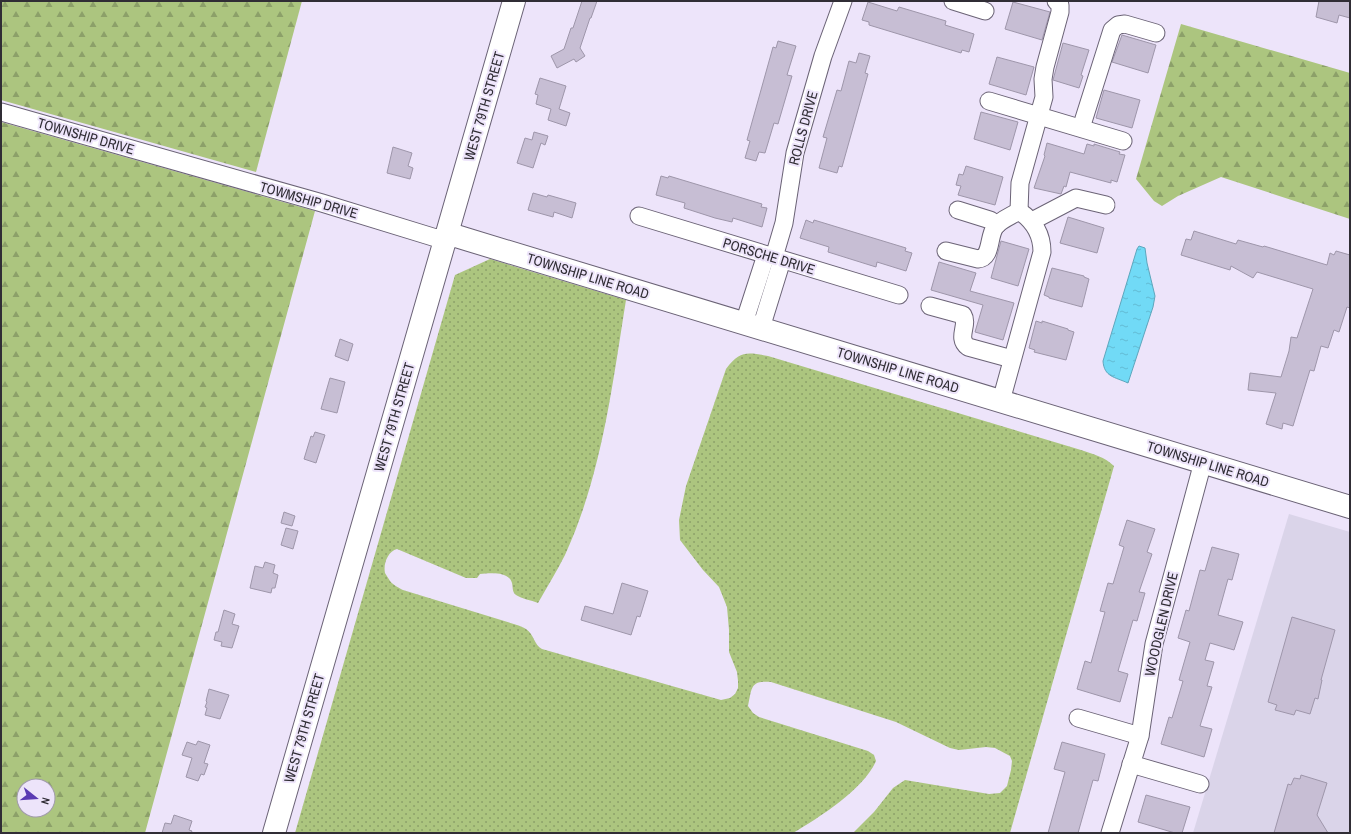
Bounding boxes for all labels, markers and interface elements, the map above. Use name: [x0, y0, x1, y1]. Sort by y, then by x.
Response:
street label: WEST 79TH STREET: [460, 49, 508, 163]
street label: ROLLS DRIVE: [784, 89, 822, 167]
street label: TOWNSHIP DRIVE: [36, 114, 136, 158]
street label: TOWMSHIP DRIVE: [258, 177, 360, 223]
street label: PORSCHE DRIVE: [721, 233, 817, 279]
street label: TOWNSHIP LINE ROAD: [525, 249, 651, 303]
street label: TOWNSHIP LINE ROAD: [835, 343, 961, 397]
street label: WEST 79TH STREET: [370, 360, 418, 474]
street label: TOWNSHIP LINE ROAD: [1145, 437, 1271, 491]
street label: WOODGLEN DRIVE: [1140, 570, 1182, 678]
street label: WEST 79TH STREET: [280, 671, 328, 785]
north arrow: [16, 778, 56, 818]
text: N: [38, 796, 53, 806]

